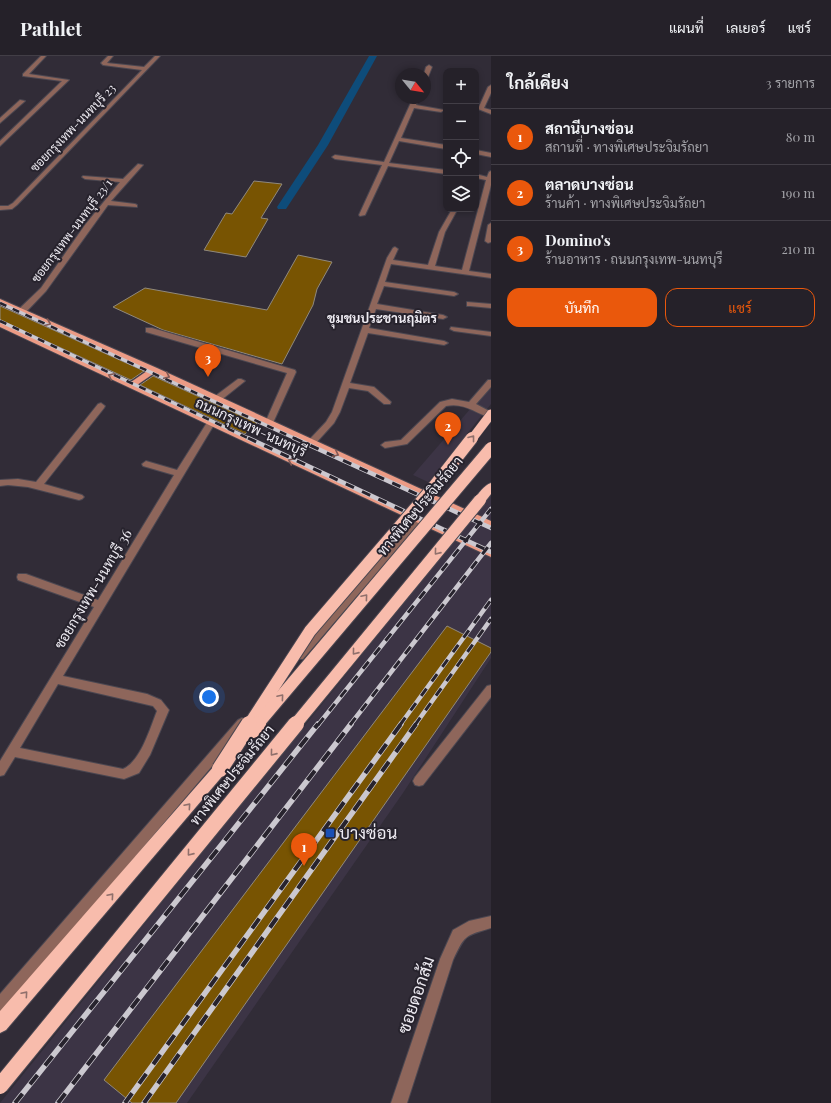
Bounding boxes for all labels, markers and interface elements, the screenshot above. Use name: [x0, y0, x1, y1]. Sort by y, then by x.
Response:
text: Pathlet: [20, 15, 82, 41]
text: แผนที่: [669, 18, 704, 37]
text: เลเยอร์: [726, 18, 766, 37]
text: แชร์: [788, 18, 811, 37]
north arrow: [395, 68, 431, 104]
map controls: [443, 68, 479, 212]
button: +: [443, 68, 479, 104]
text: ใกล้เคียง: [507, 71, 569, 93]
text: 3 รายการ: [766, 74, 815, 91]
street label: ซอยกรุงเทพ-นนทบุรี 23: [26, 80, 120, 176]
button: −: [443, 104, 479, 140]
text: สถานีบางซ่อน: [545, 118, 634, 138]
text: 1: [518, 128, 522, 145]
text: 80 m: [786, 128, 815, 145]
text: สถานที่ · ทางพิเศษประจิมรัถยา: [545, 138, 708, 155]
button: locate: [443, 140, 479, 176]
text: ตลาดบางซ่อน: [545, 174, 634, 194]
street label: ซอยกรุงเทพ-นนทบุรี 23/1: [27, 175, 117, 287]
button: layers: [443, 176, 479, 212]
text: 2: [517, 184, 523, 201]
text: 190 m: [781, 184, 815, 201]
text: ร้านค้า · ทางพิเศษประจิมรัถยา: [545, 194, 705, 211]
text: Domino's: [545, 230, 611, 250]
text: 3: [517, 240, 523, 257]
text: 210 m: [781, 240, 815, 257]
text: ร้านอาหาร · ถนนกรุงเทพ-นนทบุรี: [545, 250, 723, 267]
button: บันทึก: [507, 288, 657, 327]
button: แชร์: [665, 288, 815, 327]
district label: ชุมชนประชานฤมิตร: [327, 309, 438, 329]
one-way arrow: [45, 318, 52, 326]
pin: 3: [195, 344, 221, 377]
one-way arrow: [163, 372, 170, 380]
one-way arrow: [107, 373, 115, 381]
street label: ถนนกรุงเทพ-นนทบุรี: [192, 392, 310, 462]
pin: 2: [435, 412, 461, 445]
one-way arrow: [467, 435, 474, 443]
one-way arrow: [332, 449, 339, 457]
street label: ทางพิเศษประจิมรัถยา: [372, 452, 467, 559]
one-way arrow: [288, 458, 296, 466]
street label: ซอยกรุงเทพ-นนทบุรี 36: [49, 525, 137, 653]
one-way arrow: [435, 547, 442, 554]
one-way arrow: [360, 595, 367, 602]
one-way arrow: [353, 648, 360, 655]
your location: [199, 687, 219, 707]
one-way arrow: [277, 694, 284, 701]
street label: ทางพิเศษประจิมรัถยา: [185, 720, 278, 829]
one-way arrow: [270, 748, 277, 755]
one-way arrow: [184, 803, 191, 811]
place label: บางซ่อน: [339, 821, 397, 843]
marker: บางซ่อน: [324, 827, 336, 839]
pin: 1: [291, 833, 317, 866]
one-way arrow: [188, 849, 195, 856]
one-way arrow: [106, 893, 113, 901]
street label: ซอยดอกส้ม: [392, 953, 439, 1036]
one-way arrow: [21, 992, 28, 999]

